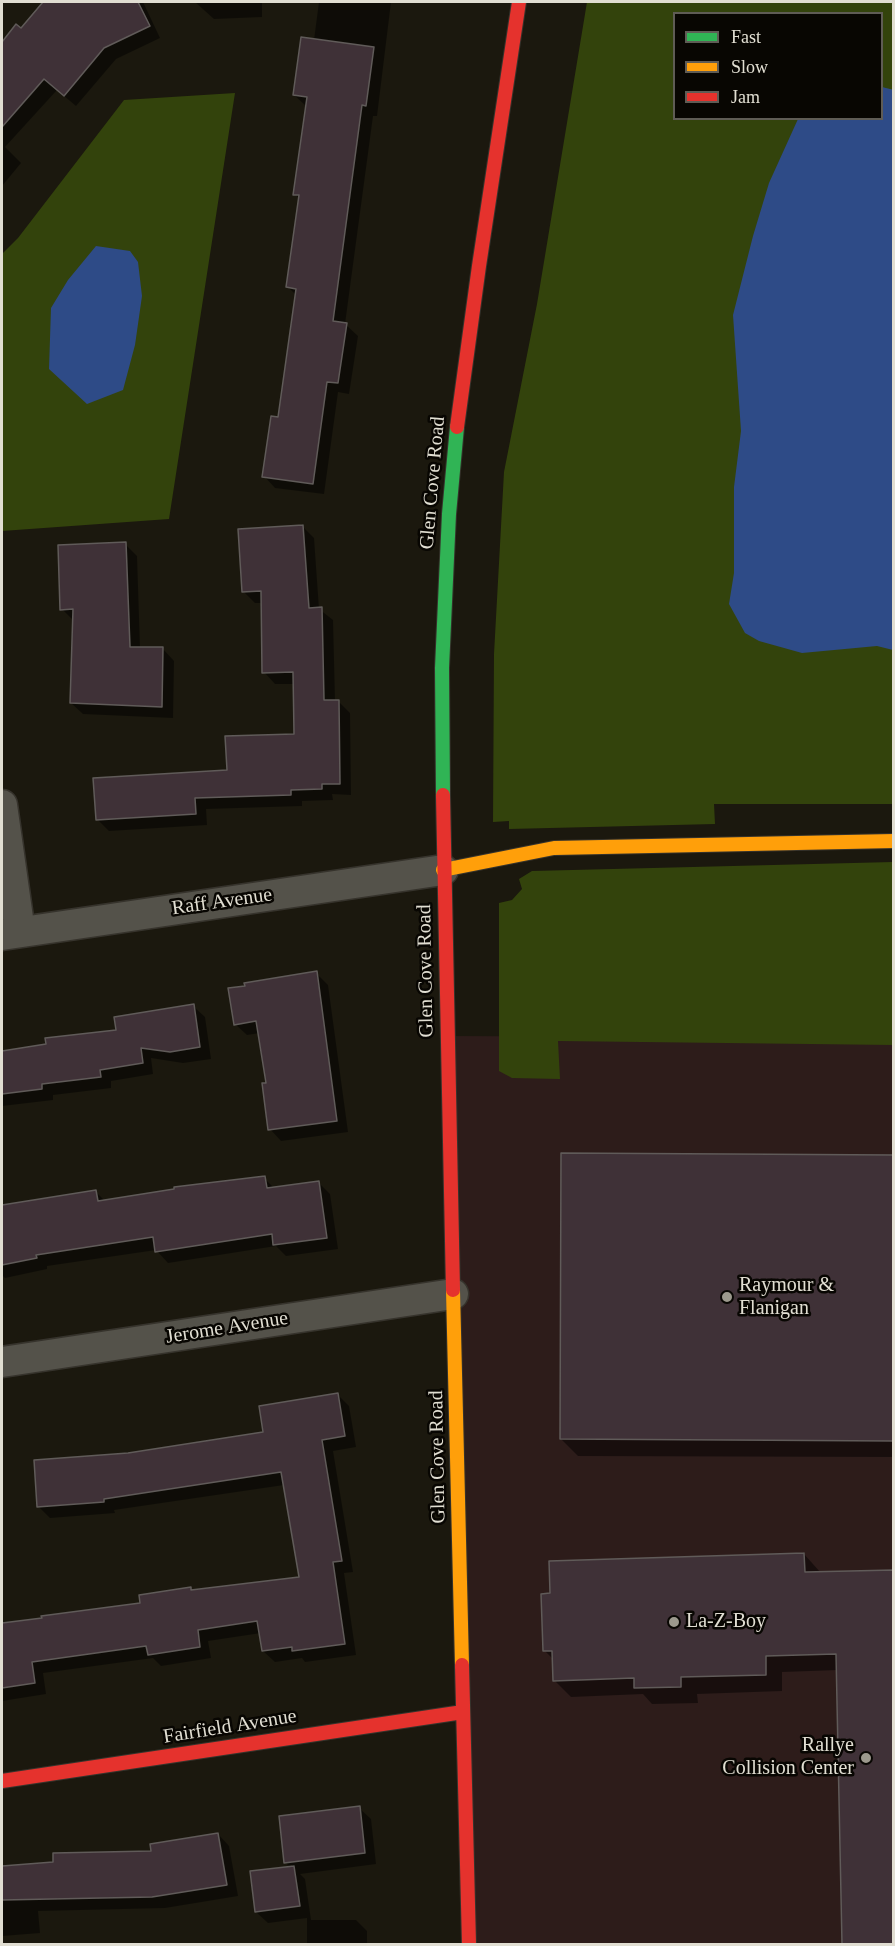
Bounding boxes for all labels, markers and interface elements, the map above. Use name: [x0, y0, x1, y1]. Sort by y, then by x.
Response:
legend: [673, 12, 883, 120]
text: Fast: [731, 27, 761, 47]
text: Slow: [731, 57, 768, 77]
text: Jam: [731, 87, 760, 107]
street label: Glen Cove Road: [415, 416, 451, 550]
street label: Raff Avenue: [170, 883, 274, 921]
street label: Glen Cove Road: [413, 904, 439, 1038]
place label: Raymour & Flanigan: [739, 1274, 834, 1321]
marker: Raymour & Flanigan: [720, 1290, 734, 1304]
street label: Jerome Avenue: [164, 1306, 290, 1350]
street label: Glen Cove Road: [425, 1390, 451, 1524]
place label: La-Z-Boy: [686, 1610, 766, 1634]
marker: La-Z-Boy: [667, 1615, 681, 1629]
street label: Fairfield Avenue: [162, 1705, 298, 1749]
place label: Rallye Collision Center: [722, 1734, 854, 1781]
marker: Rallye Collision Center: [859, 1751, 873, 1765]

